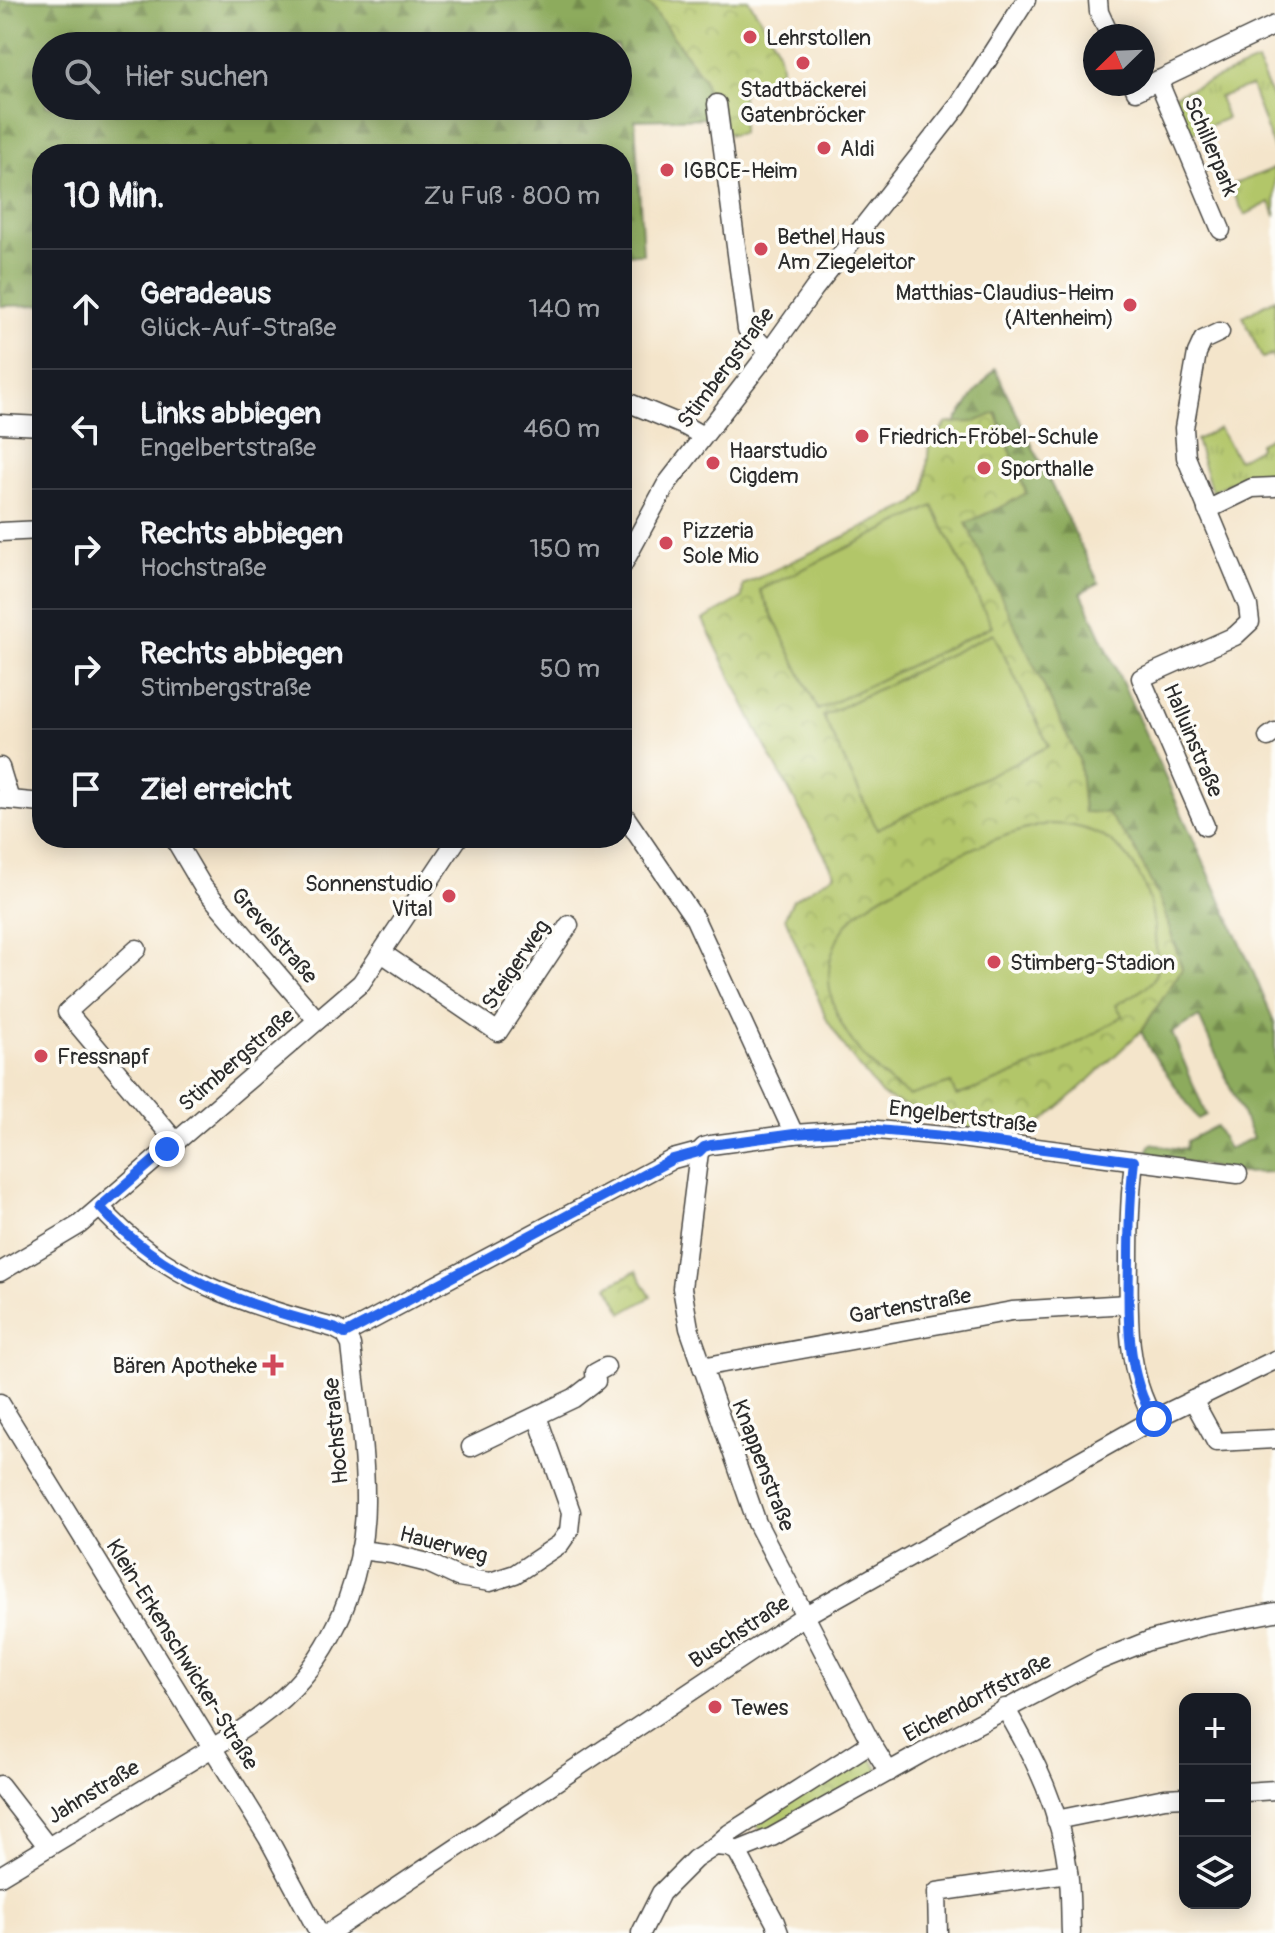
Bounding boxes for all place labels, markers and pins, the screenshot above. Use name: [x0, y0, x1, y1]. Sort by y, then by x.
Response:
place label: Lehrstollen: [766, 24, 871, 52]
marker: Lehrstollen: [741, 28, 759, 46]
marker: Stadtbäckerei Gatenbröcker: [794, 54, 812, 72]
place label: Stadtbäckerei Gatenbröcker: [740, 76, 866, 129]
place label: Aldi: [840, 135, 874, 163]
marker: Aldi: [815, 139, 833, 157]
place label: IGBCE-Heim: [683, 157, 797, 185]
marker: IGBCE-Heim: [658, 161, 676, 179]
place label: Bethel Haus Am Ziegeleitor: [777, 223, 916, 276]
marker: Bethel Haus Am Ziegeleitor: [752, 240, 770, 258]
place label: Matthias-Claudius-Heim (Altenheim): [896, 279, 1114, 332]
marker: Matthias-Claudius-Heim (Altenheim): [1121, 296, 1139, 314]
place label: Friedrich-Fröbel-Schule: [878, 423, 1098, 451]
marker: Friedrich-Fröbel-Schule: [853, 427, 871, 445]
place label: Haarstudio Cigdem: [729, 437, 828, 490]
marker: Haarstudio Cigdem: [704, 454, 722, 472]
place label: Sporthalle: [1000, 455, 1094, 483]
marker: Sporthalle: [975, 459, 993, 477]
place label: Pizzeria Sole Mio: [682, 517, 759, 570]
marker: Pizzeria Sole Mio: [657, 534, 675, 552]
place label: Sonnenstudio Vital: [305, 870, 433, 923]
marker: Sonnenstudio Vital: [440, 887, 458, 905]
place label: Stimberg-Stadion: [1010, 949, 1175, 977]
marker: Stimberg-Stadion: [985, 953, 1003, 971]
place label: Fressnapf: [57, 1043, 150, 1071]
marker: Fressnapf: [32, 1047, 50, 1065]
place label: Bären Apotheke: [113, 1352, 257, 1380]
marker: Bären Apotheke: [264, 1356, 282, 1374]
place label: Tewes: [731, 1694, 788, 1722]
marker: Tewes: [706, 1698, 724, 1716]

